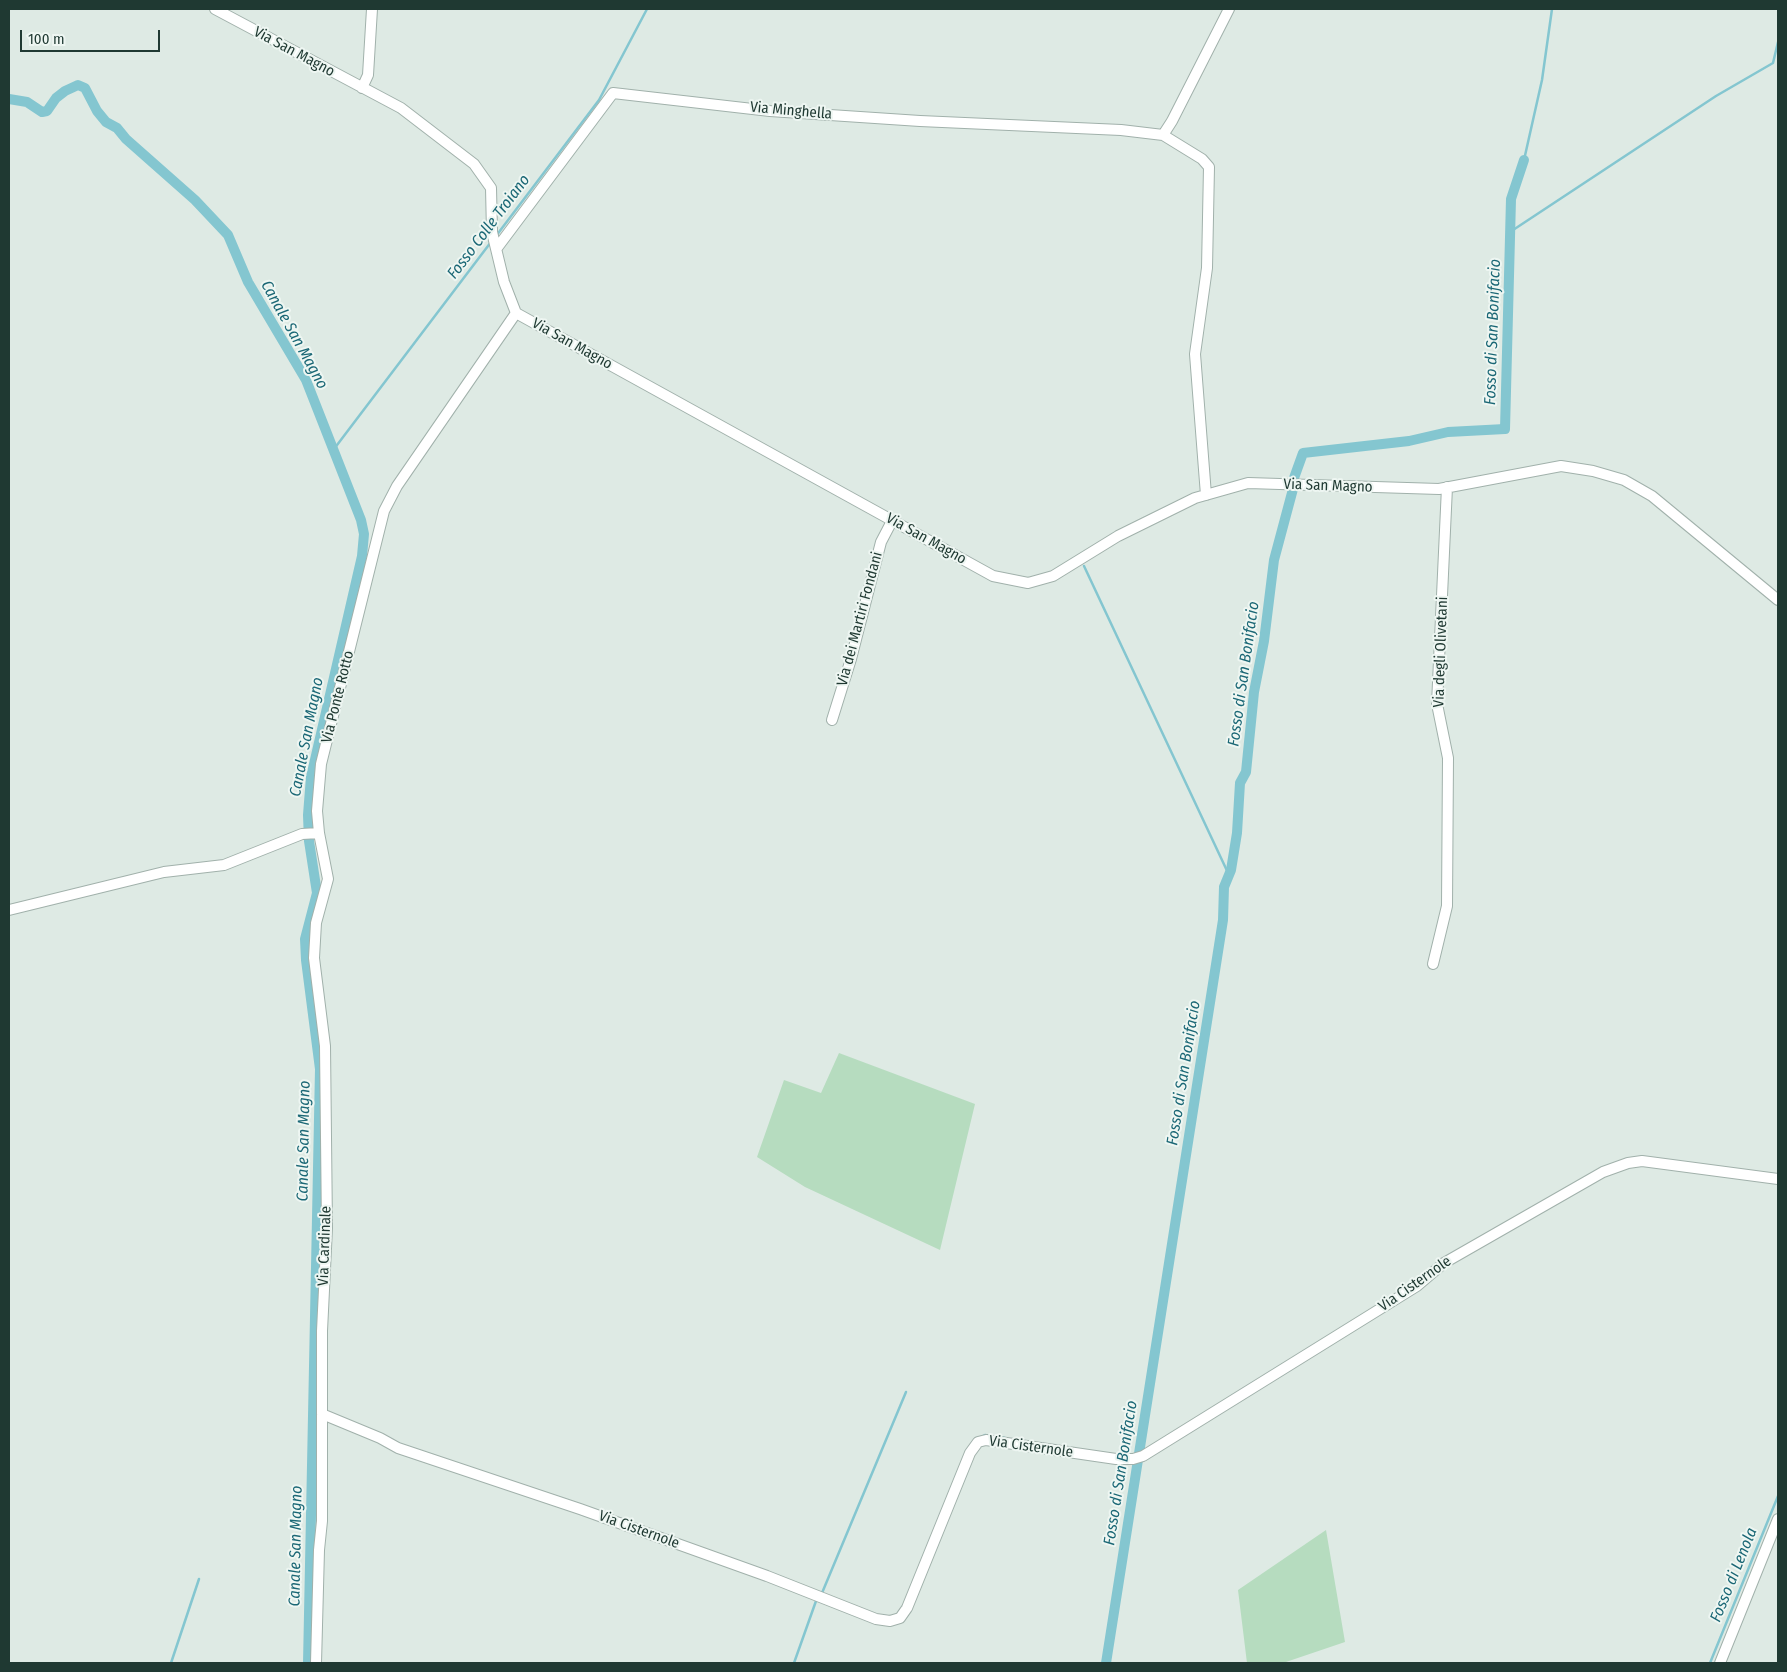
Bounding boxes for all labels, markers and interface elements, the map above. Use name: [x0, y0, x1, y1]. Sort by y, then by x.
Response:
scale bar: [22, 20, 162, 52]
street label: Via San Magno: [250, 23, 338, 81]
text: 100 m: [28, 30, 65, 48]
street label: Via Minghella: [749, 98, 833, 124]
water label: Fosso Colle Troiano: [444, 171, 534, 283]
water label: Fosso di San Bonifacio: [1481, 259, 1505, 405]
water label: Canale San Magno: [256, 277, 332, 393]
street label: Via San Magno: [529, 315, 615, 373]
street label: Via San Magno: [1283, 475, 1373, 497]
street label: Via San Magno: [883, 510, 969, 568]
street label: Via dei Martiri Fondani: [833, 550, 887, 688]
street label: Via degli Olivetani: [1430, 596, 1452, 708]
water label: Fosso di San Bonifacio: [1224, 600, 1264, 748]
street label: Via Ponte Rotto: [318, 649, 358, 745]
water label: Canale San Magno: [286, 676, 328, 798]
water label: Fosso di San Bonifacio: [1163, 999, 1205, 1147]
water label: Canale San Magno: [293, 1080, 315, 1202]
street label: Via Cardinale: [315, 1206, 335, 1286]
street label: Via Cisternole: [1375, 1252, 1455, 1316]
water label: Fosso di San Bonifacio: [1100, 1399, 1142, 1547]
street label: Via Cisternole: [988, 1432, 1074, 1462]
water label: Canale San Magno: [285, 1485, 307, 1607]
street label: Via Cisternole: [596, 1507, 682, 1553]
water label: Fosso di Lenola: [1706, 1525, 1762, 1625]

